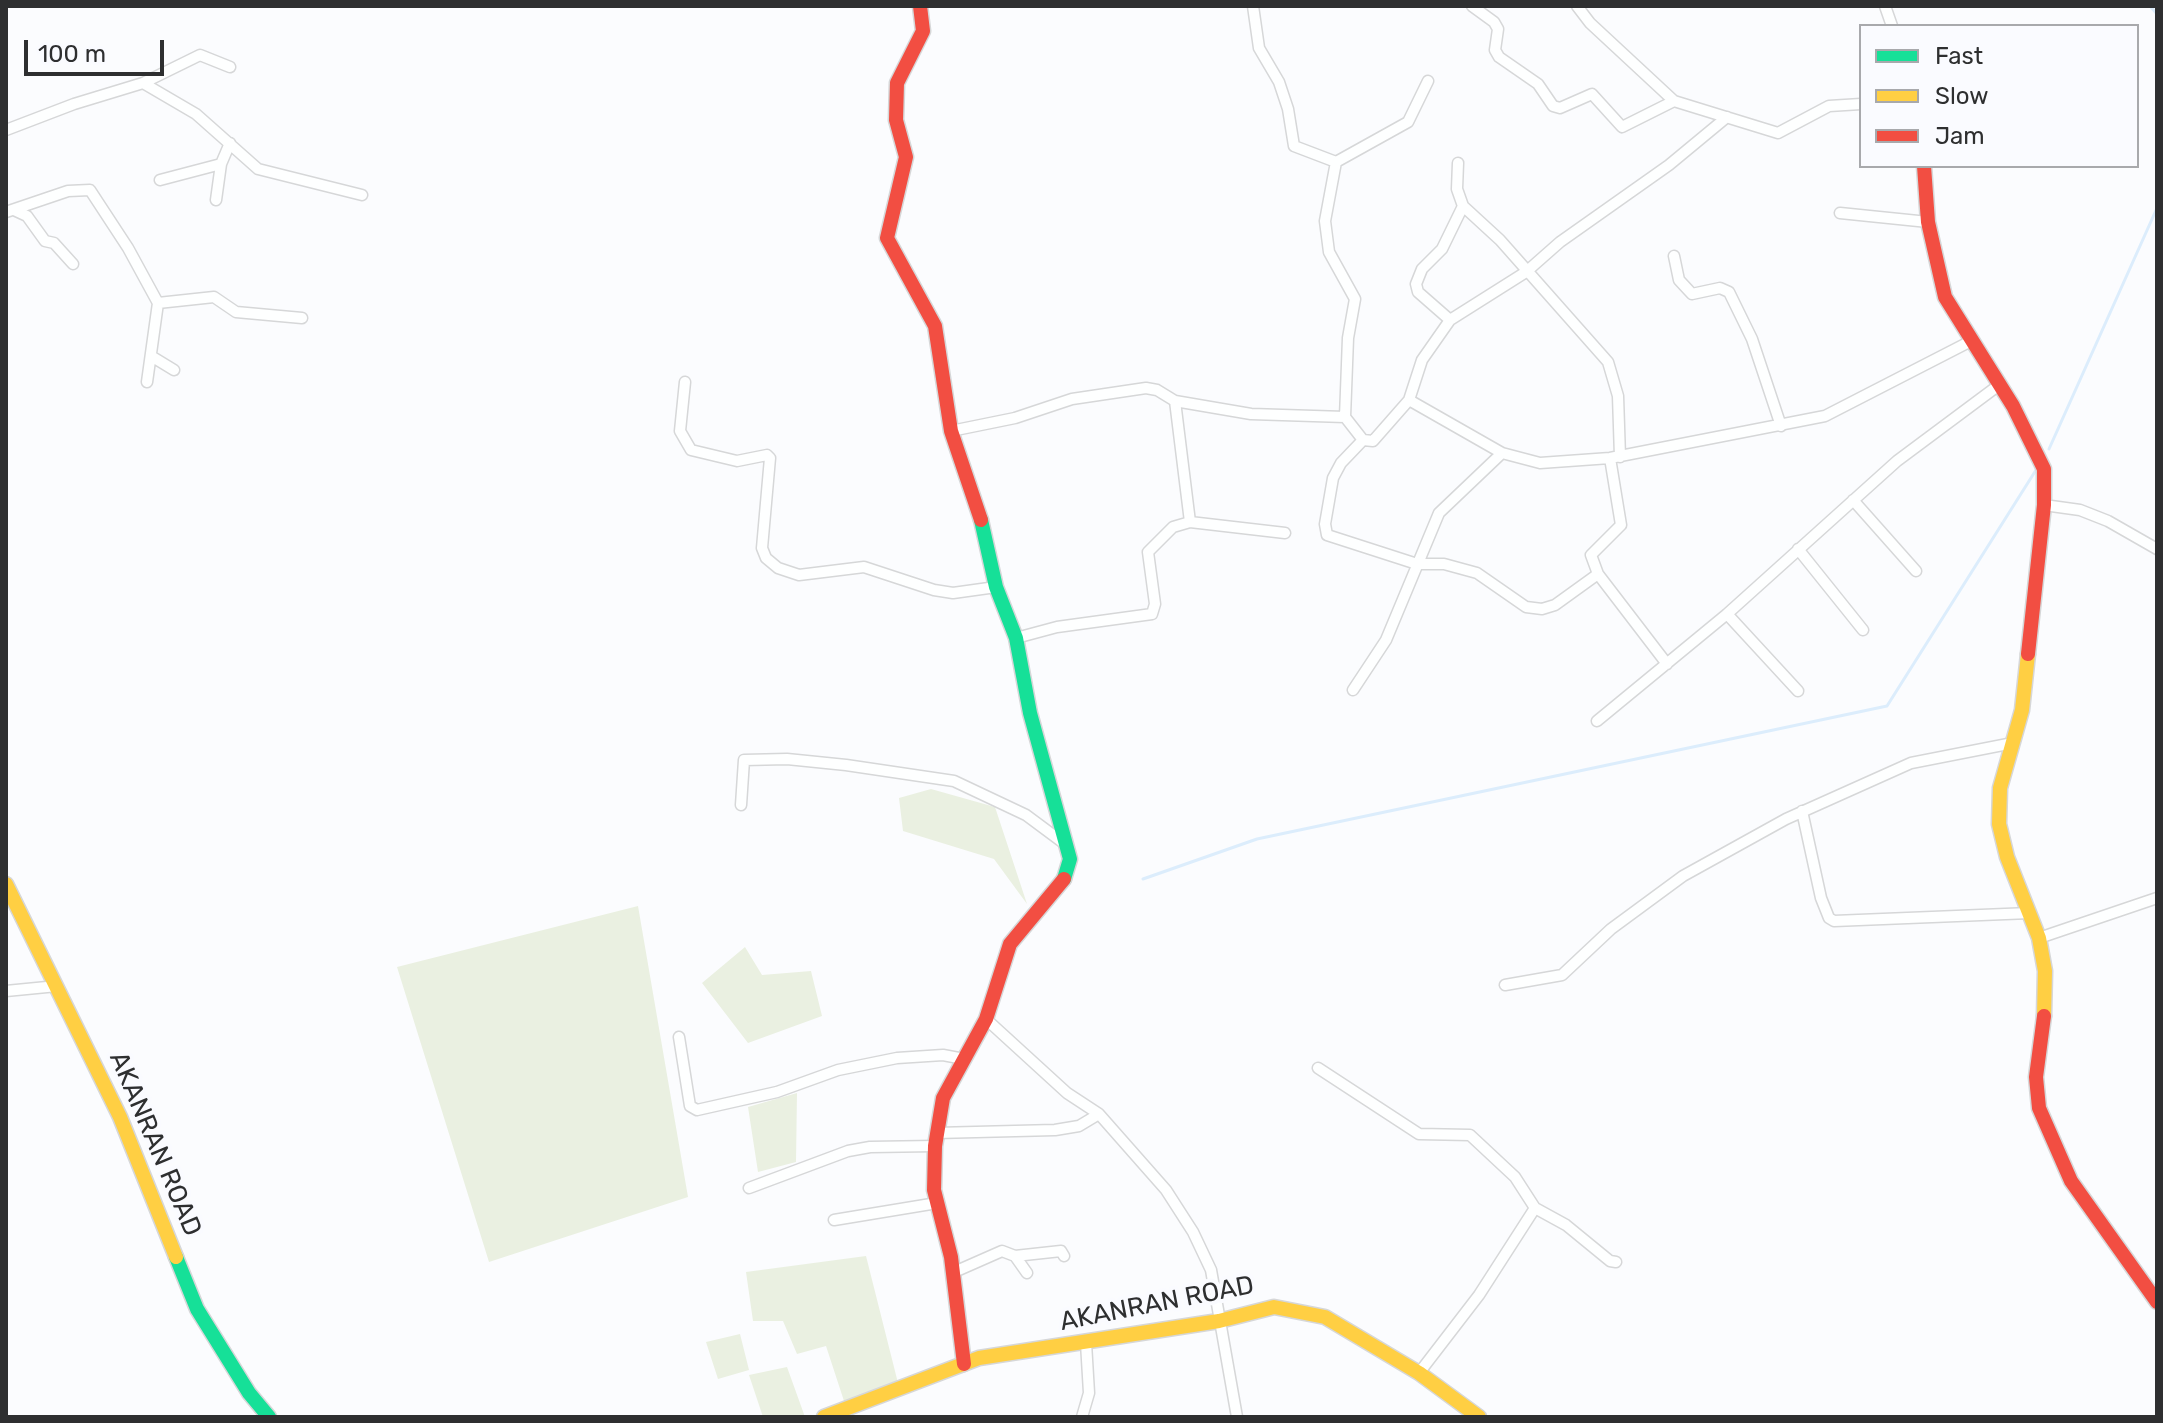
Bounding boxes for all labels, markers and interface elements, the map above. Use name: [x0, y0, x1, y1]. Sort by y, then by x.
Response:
scale bar: [28, 24, 168, 74]
legend: [1859, 24, 2139, 168]
text: 100 m: [38, 40, 106, 68]
text: Fast: [1935, 42, 1983, 70]
text: Slow: [1935, 82, 1988, 110]
text: Jam: [1935, 122, 1985, 150]
street label: AKANRAN ROAD: [102, 1047, 208, 1241]
street label: AKANRAN ROAD: [1057, 1270, 1257, 1338]

